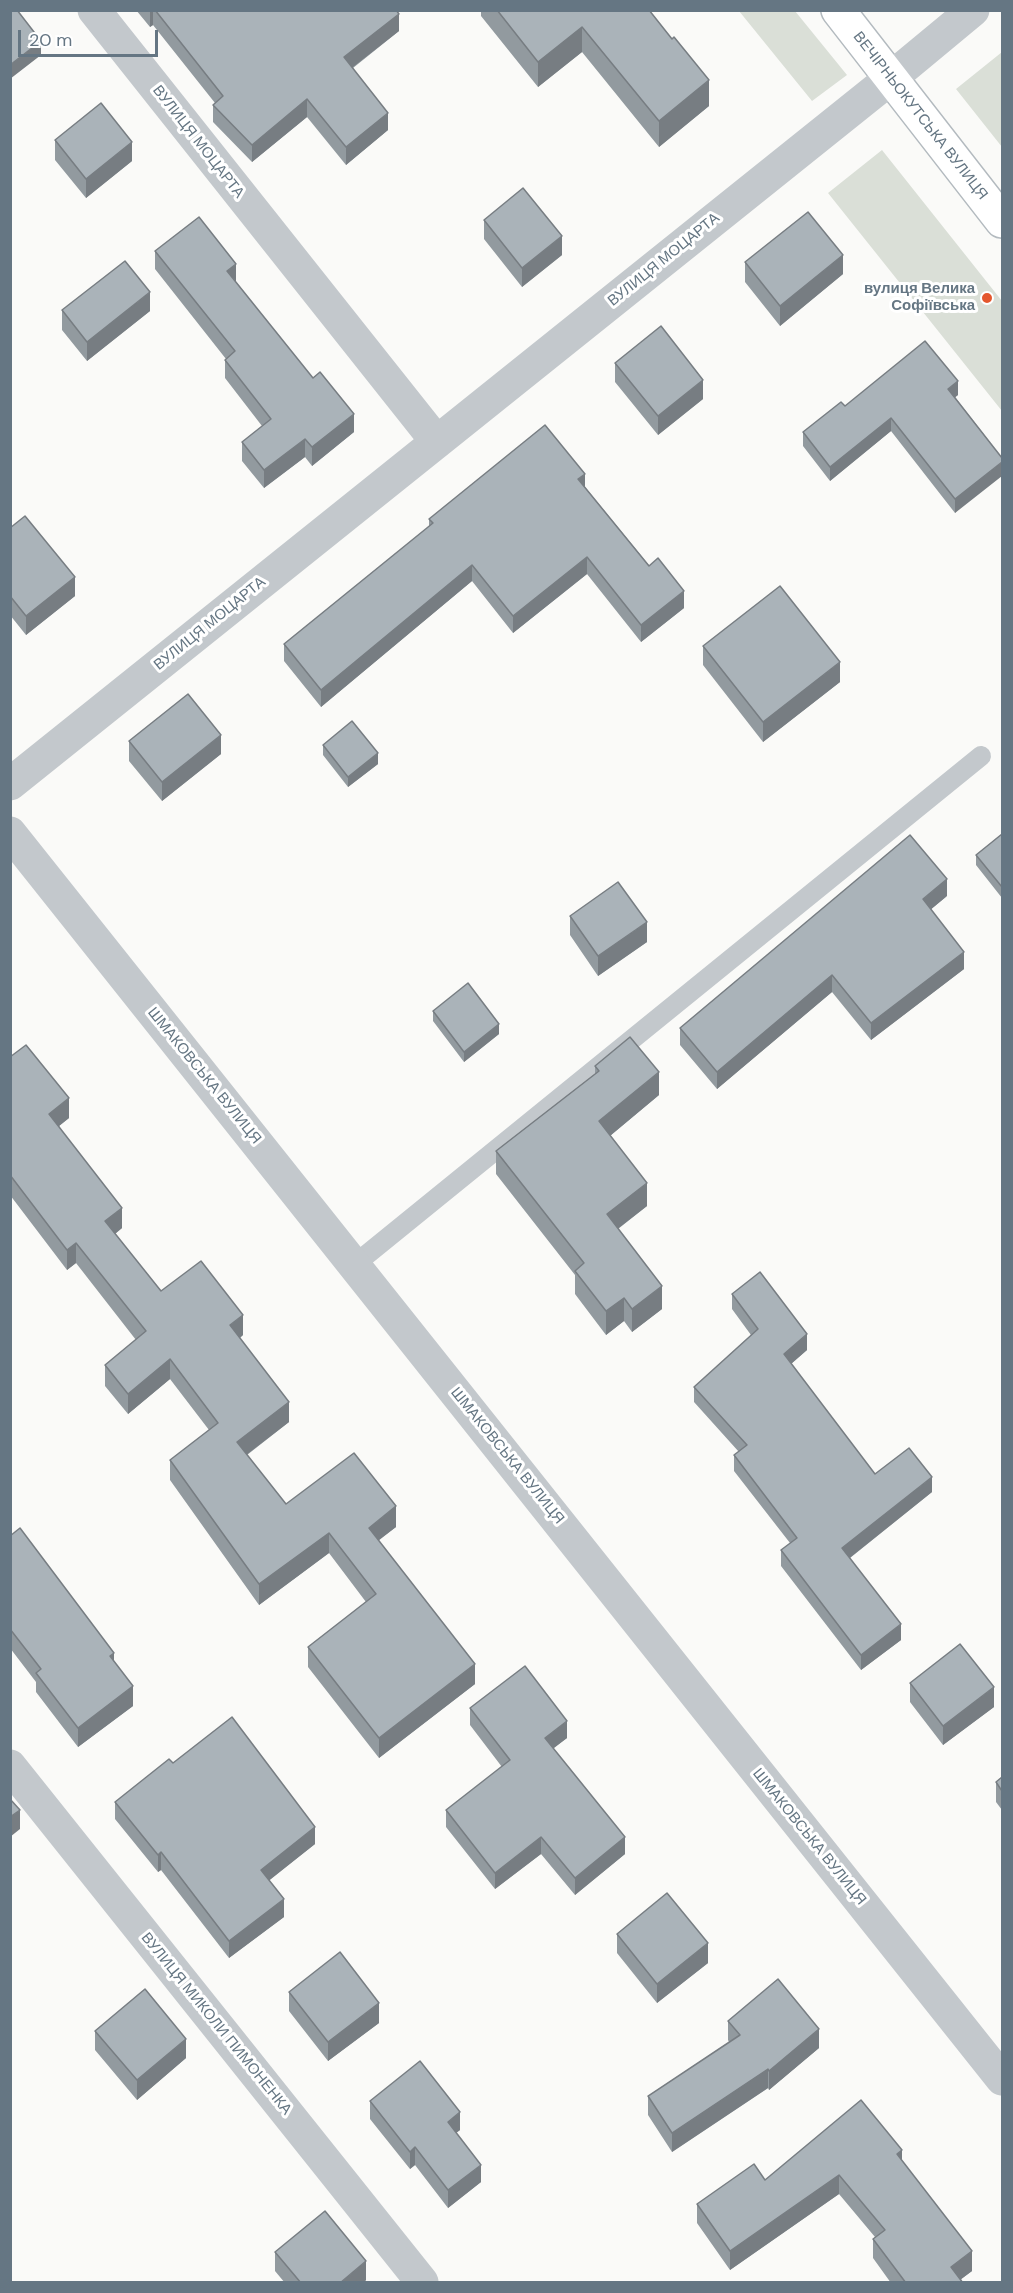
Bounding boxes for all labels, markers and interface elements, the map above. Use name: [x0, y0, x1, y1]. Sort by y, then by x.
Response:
scale bar: [21, 18, 160, 56]
text: 20 m: [29, 28, 72, 52]
street label: ВЕЧІРНЬОКУТСЬКА ВУЛИЦЯ: [849, 28, 991, 204]
street label: ВУЛИЦЯ МОЦАРТА: [148, 82, 248, 202]
street label: ВУЛИЦЯ МОЦАРТА: [605, 209, 723, 311]
place label: вулиця Велика Софіївська: [864, 280, 975, 315]
marker: вулиця Велика Софіївська: [980, 291, 994, 305]
street label: ВУЛИЦЯ МОЦАРТА: [151, 573, 269, 675]
street label: ШМАКОВСЬКА ВУЛИЦЯ: [143, 1004, 265, 1148]
street label: ШМАКОВСЬКА ВУЛИЦЯ: [446, 1384, 568, 1528]
street label: ШМАКОВСЬКА ВУЛИЦЯ: [748, 1765, 870, 1909]
street label: ВУЛИЦЯ МИКОЛИ ПИМОНЕНКА: [137, 1929, 295, 2119]

